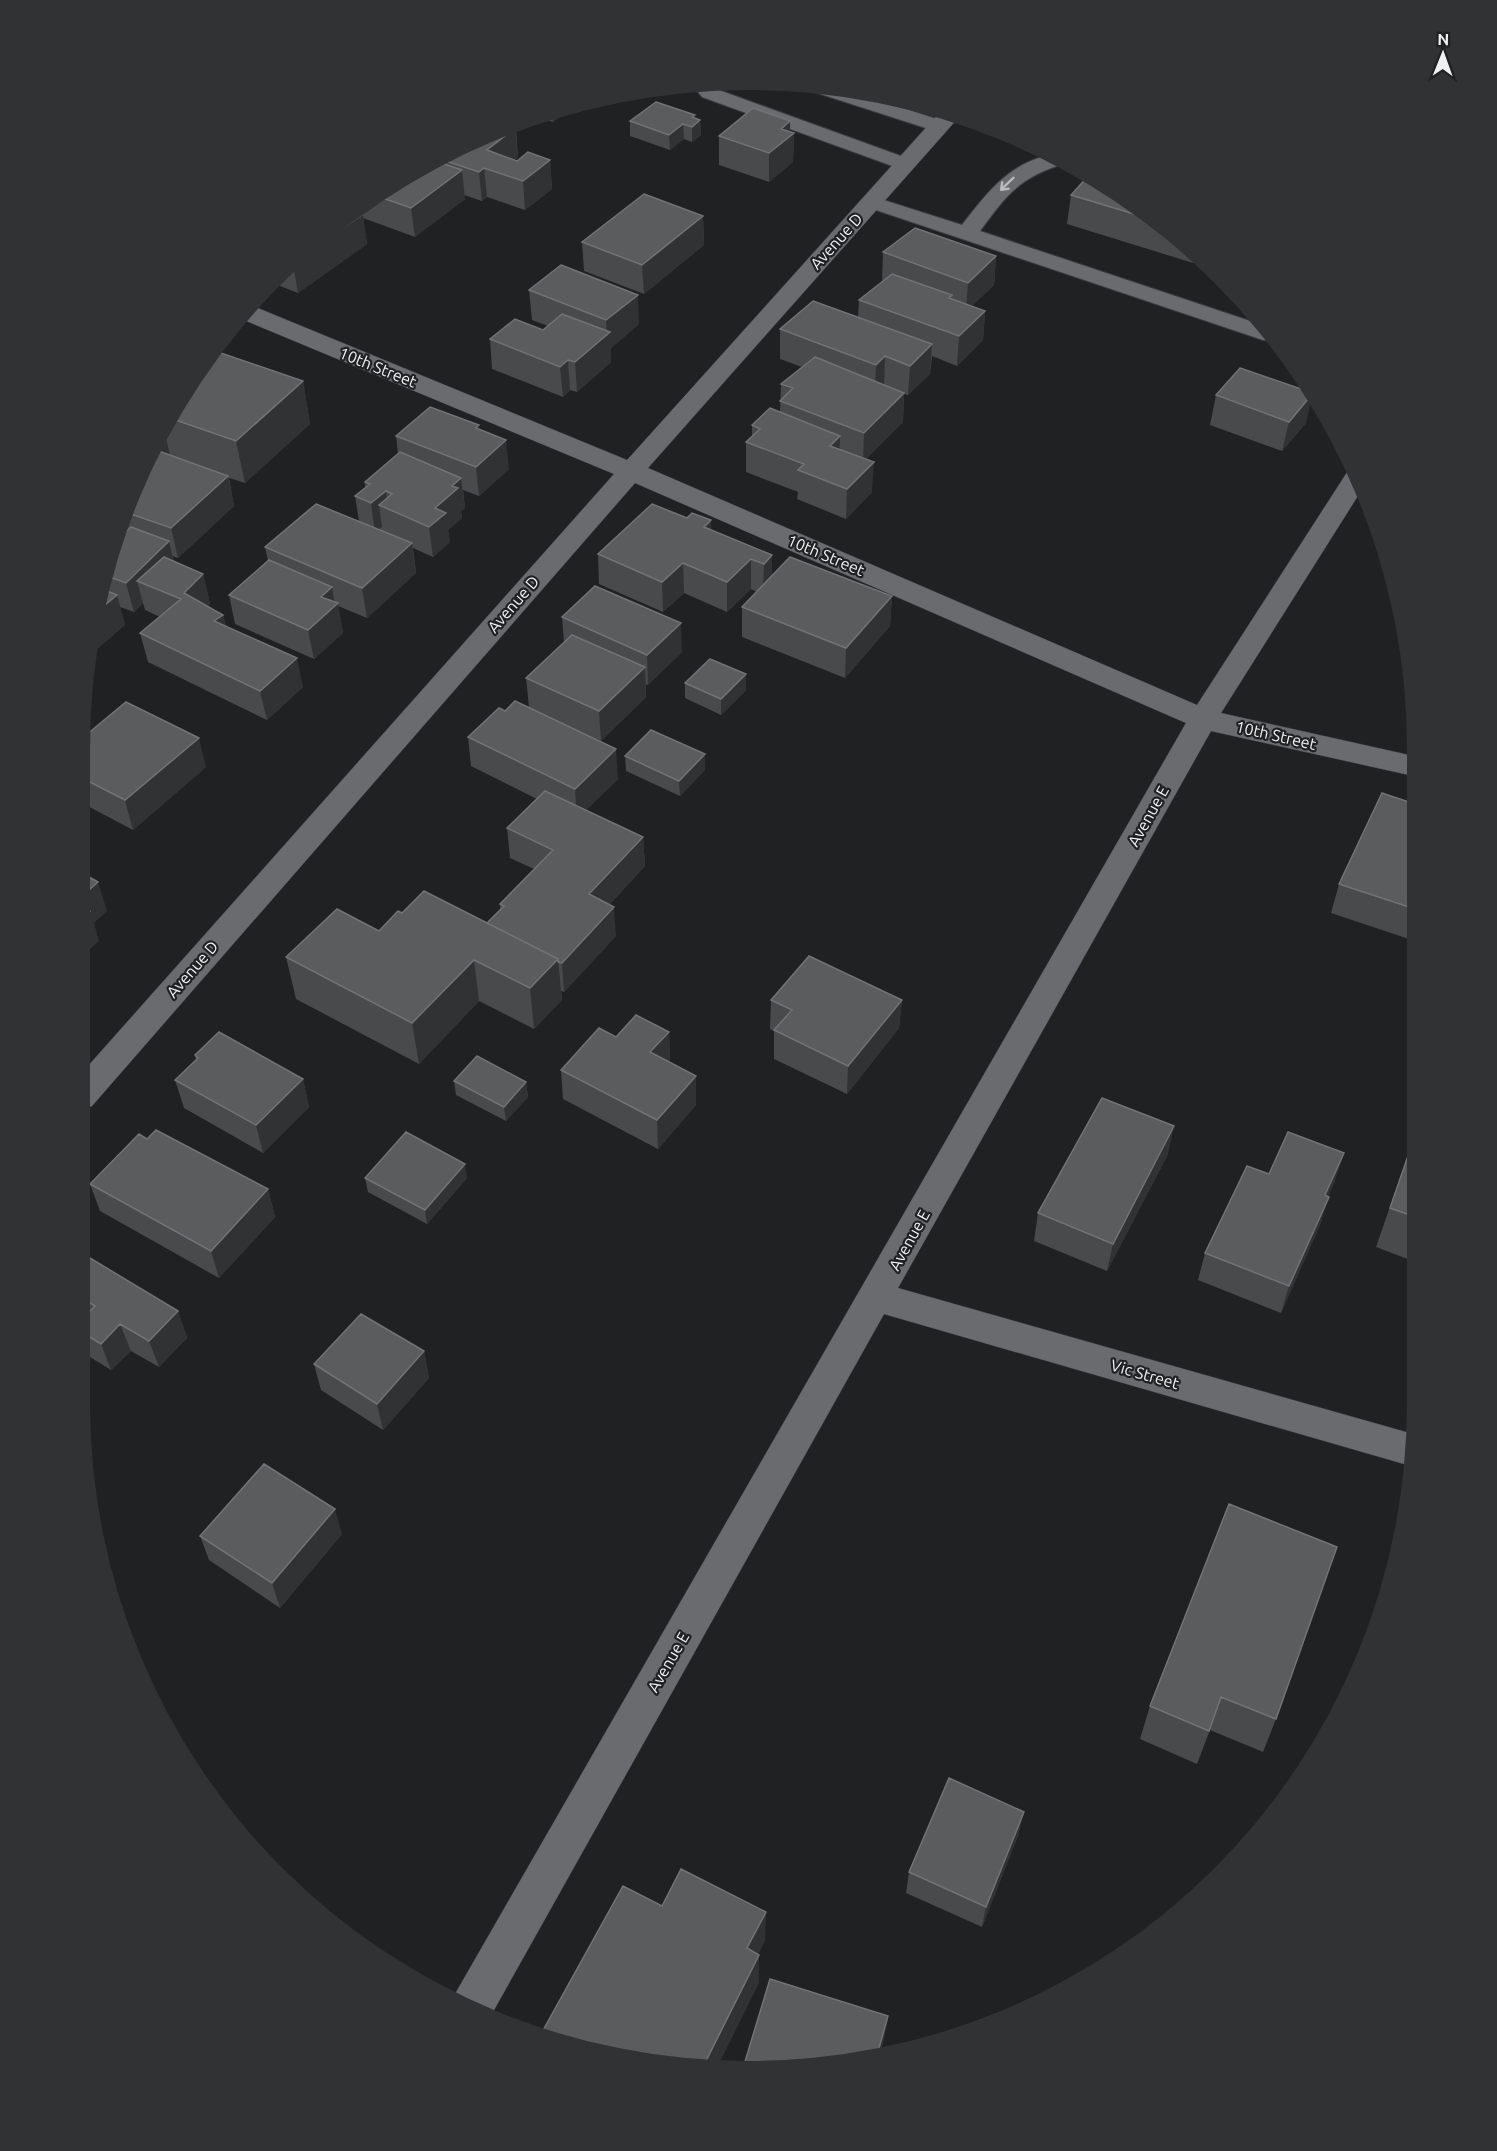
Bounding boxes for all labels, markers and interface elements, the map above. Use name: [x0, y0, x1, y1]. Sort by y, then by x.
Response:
north arrow: [1413, 24, 1473, 84]
text: N: [1437, 30, 1449, 48]
one-way arrow: [1000, 177, 1015, 192]
street label: Avenue D: [806, 209, 866, 273]
street label: 10th Street: [337, 343, 420, 391]
street label: 10th Street: [785, 531, 868, 580]
street label: Avenue D: [484, 572, 542, 636]
street label: 10th Street: [1234, 717, 1319, 753]
street label: Avenue E: [1124, 783, 1172, 849]
street label: Avenue D: [163, 937, 221, 1001]
street label: Avenue E: [885, 1207, 933, 1273]
street label: Vic Street: [1109, 1356, 1182, 1393]
street label: Avenue E: [644, 1629, 692, 1695]

